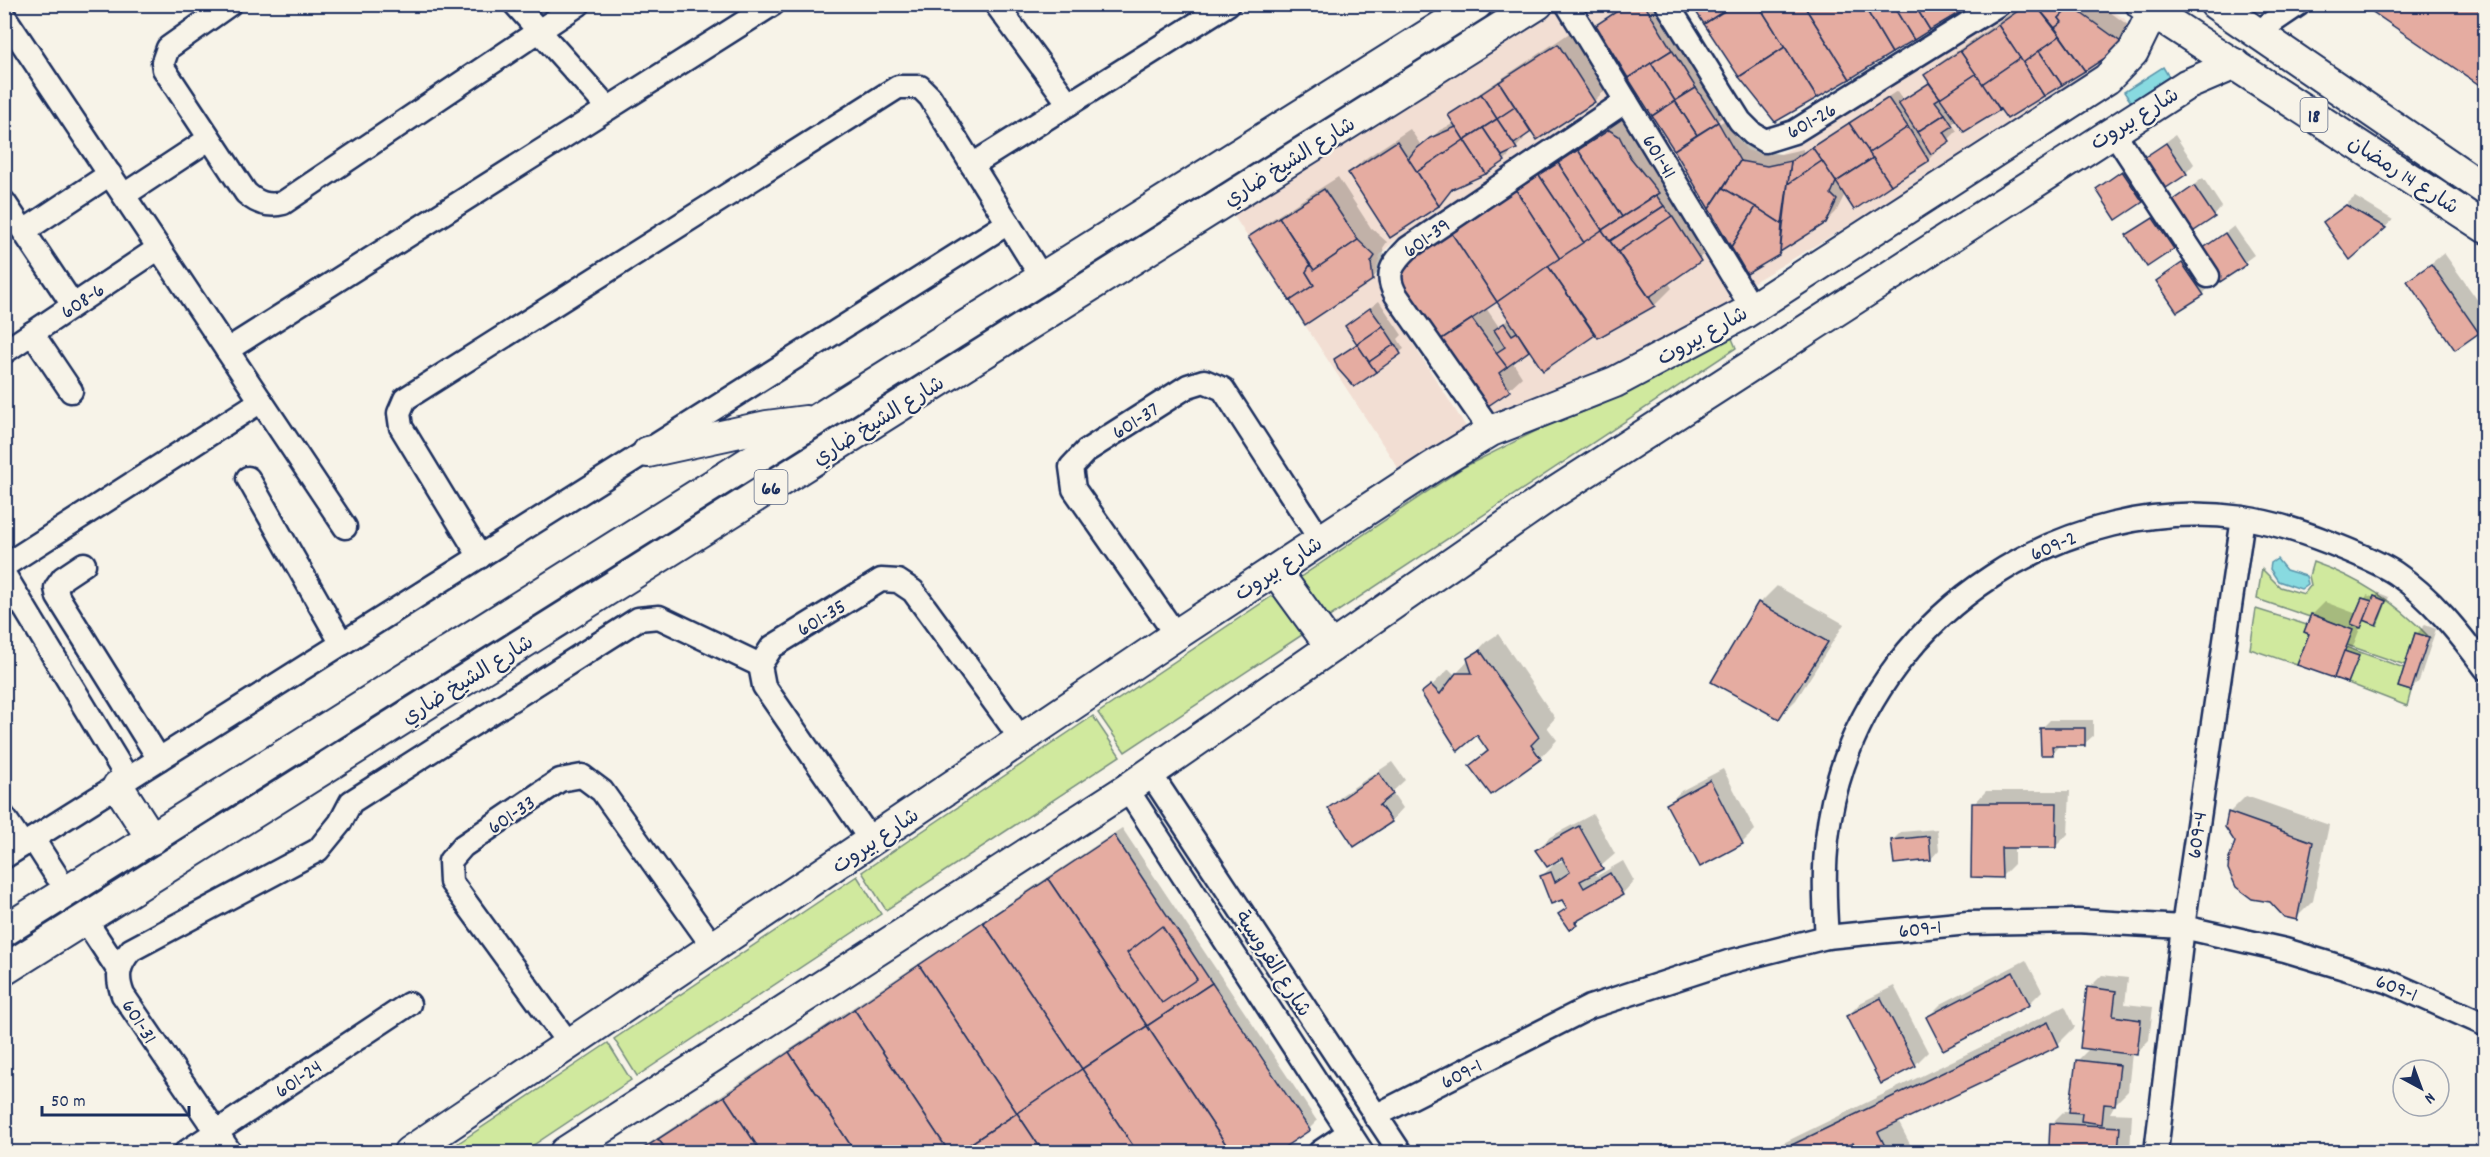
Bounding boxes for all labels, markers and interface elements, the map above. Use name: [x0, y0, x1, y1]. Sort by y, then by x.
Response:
street label: شارع بيروت: [2085, 81, 2186, 160]
street label: 601-26: [1782, 97, 1843, 149]
road number: 18: [2300, 98, 2328, 132]
street label: شارع الشيخ ضاري: [1219, 111, 1362, 216]
street label: شارع 14 رمضان: [2341, 129, 2464, 224]
street label: 601-41: [1633, 130, 1682, 185]
street label: 601-39: [1398, 212, 1458, 267]
street label: 608-6: [56, 277, 112, 328]
street label: شارع بيروت: [1653, 300, 1754, 375]
street label: شارع الشيخ ضاري: [808, 370, 951, 475]
street label: 601-37: [1107, 396, 1166, 449]
road number: 66: [754, 470, 788, 504]
street label: 609-2: [2026, 525, 2082, 571]
street label: شارع بيروت: [1230, 531, 1330, 610]
street label: 601-35: [792, 593, 853, 646]
street label: شارع الشيخ ضاري: [397, 629, 540, 734]
street label: 601-33: [483, 789, 543, 844]
street label: شارع بيروت: [827, 802, 926, 883]
street label: 609-4: [2181, 810, 2217, 861]
street label: شارع الفروسية: [1226, 905, 1317, 1024]
street label: 609-1: [1897, 914, 1943, 948]
street label: 609-1: [2370, 968, 2421, 1012]
street label: 601-31: [112, 995, 163, 1051]
street label: 609-1: [1436, 1053, 1488, 1099]
street label: 601-24: [270, 1054, 329, 1107]
north arrow: [2391, 1058, 2451, 1118]
scale bar: [42, 1079, 189, 1117]
text: N: [2419, 1086, 2440, 1109]
text: 50 m: [51, 1090, 86, 1115]

